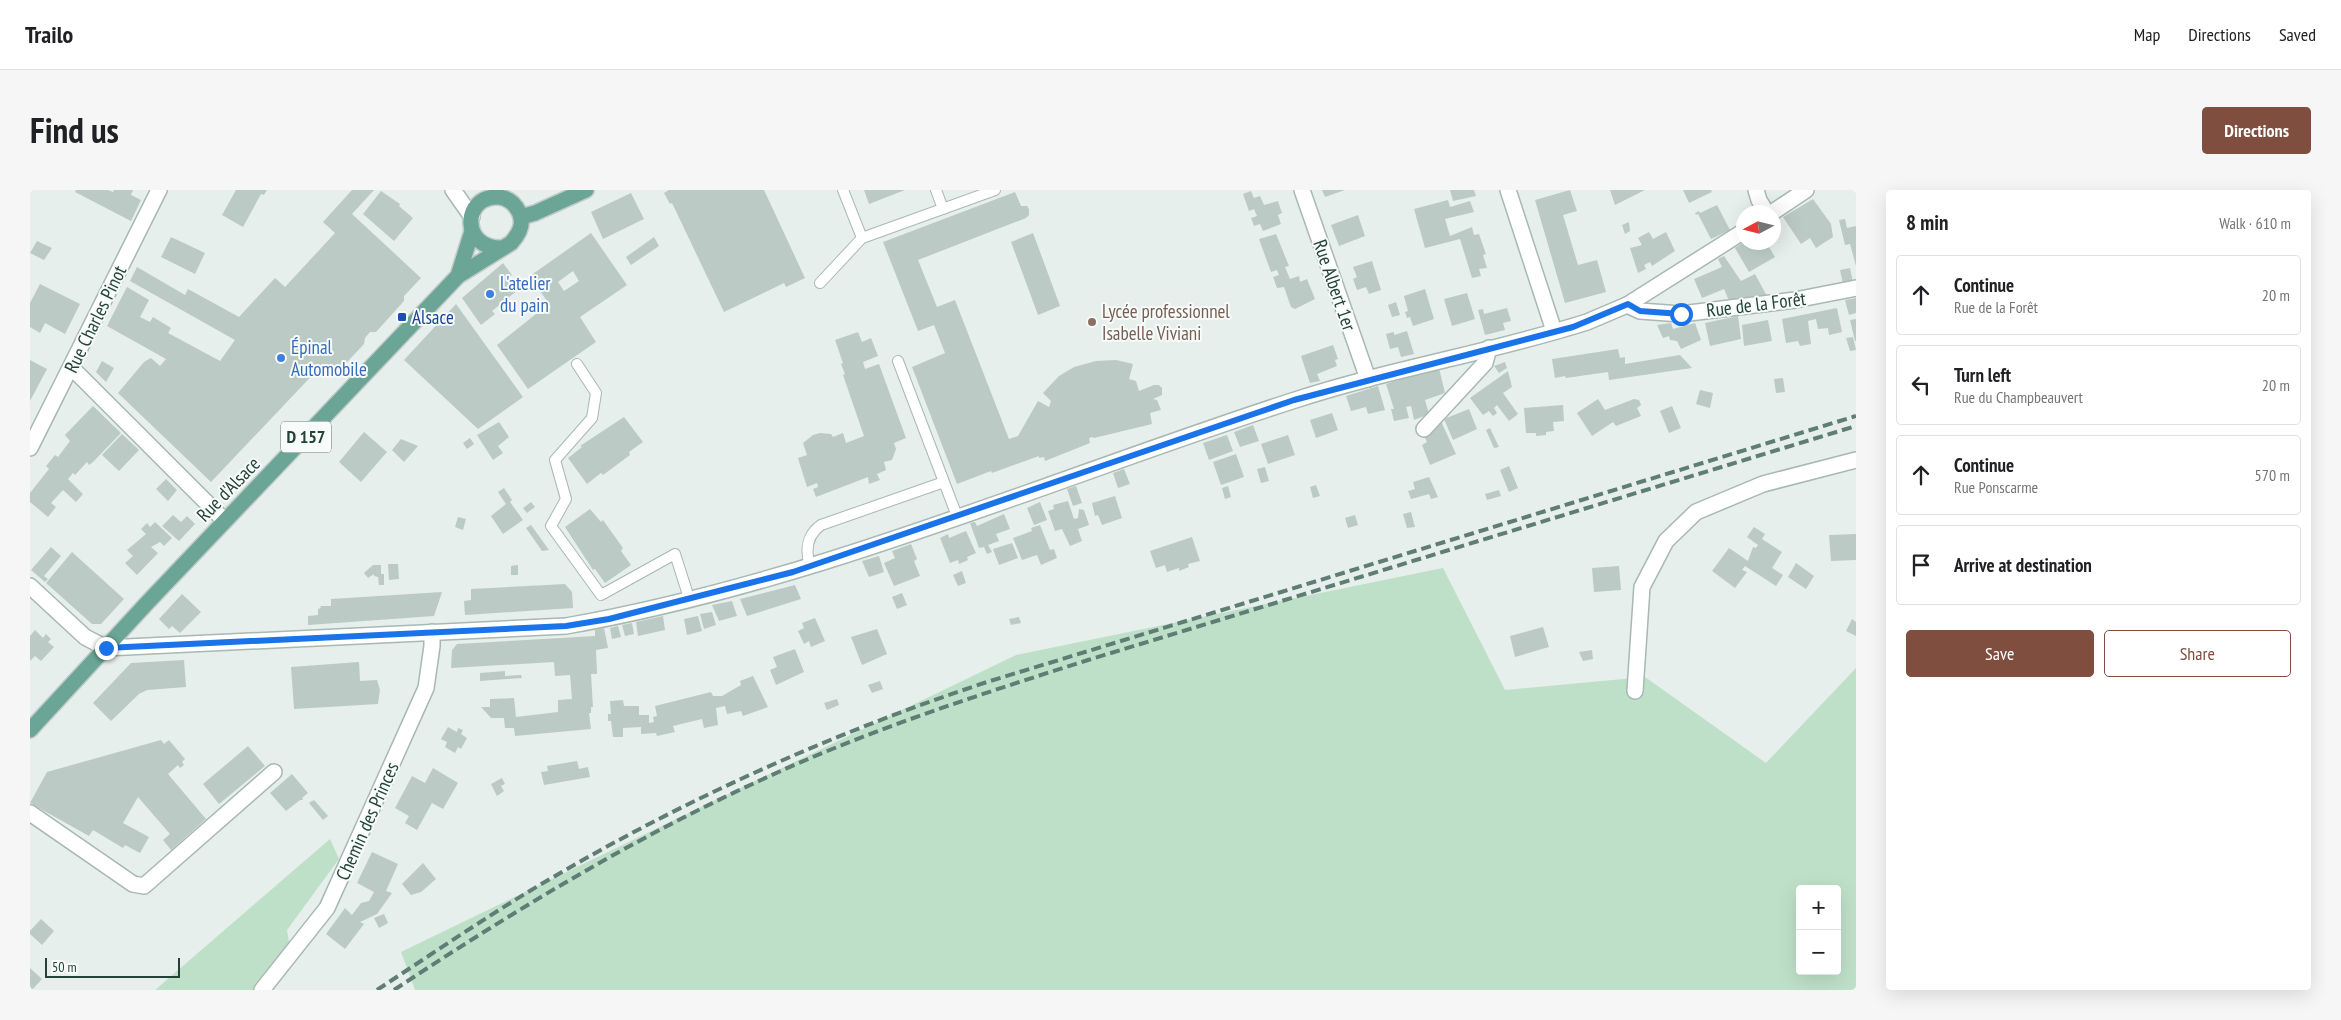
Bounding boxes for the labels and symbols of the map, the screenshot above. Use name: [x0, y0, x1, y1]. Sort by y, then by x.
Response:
north arrow: [1736, 205, 1781, 250]
street label: Rue Albert 1er: [1308, 236, 1362, 334]
street label: Rue Charles Pinot: [59, 261, 132, 377]
place label: L'atelier du pain: [500, 271, 551, 317]
street label: Rue de la Forêt: [1705, 286, 1808, 322]
marker: L'atelier du pain: [484, 288, 496, 300]
place label: Lycée professionnel Isabelle Viviani: [1102, 299, 1230, 345]
route start: [1670, 303, 1693, 326]
place label: Alsace: [412, 305, 454, 329]
marker: Alsace: [396, 311, 408, 323]
marker: Lycée professionnel Isabelle Viviani: [1086, 316, 1098, 328]
place label: Épinal Automobile: [291, 335, 367, 381]
marker: Épinal Automobile: [275, 352, 287, 364]
road number: D 157: [281, 422, 331, 452]
street label: Rue d'Alsace: [191, 452, 265, 526]
route end: [95, 637, 118, 660]
street label: Chemin des Princes: [330, 758, 404, 884]
scale bar: [45, 955, 180, 978]

